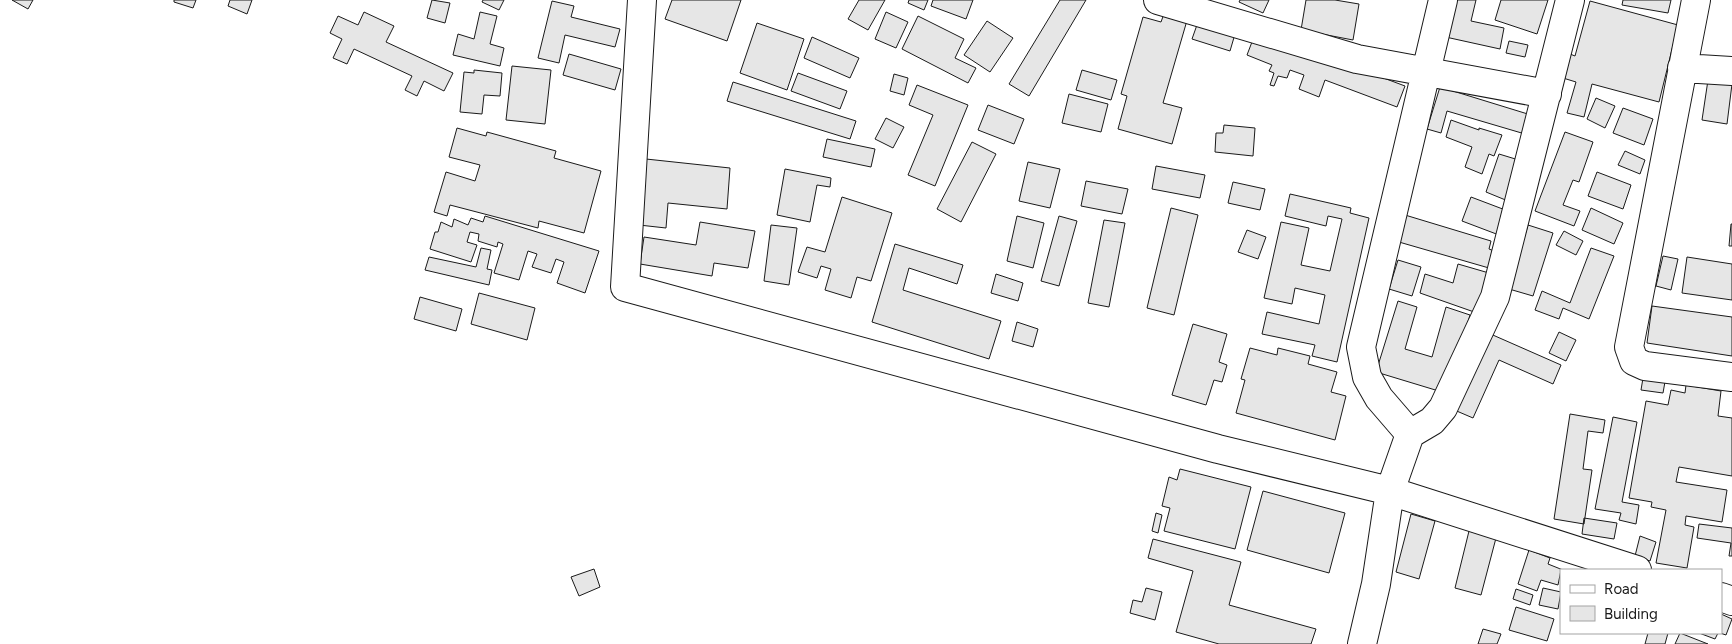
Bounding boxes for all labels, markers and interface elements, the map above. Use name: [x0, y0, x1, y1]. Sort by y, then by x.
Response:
legend: [1560, 569, 1722, 634]
text: Road: [1604, 580, 1639, 598]
text: Building: [1604, 605, 1658, 623]

